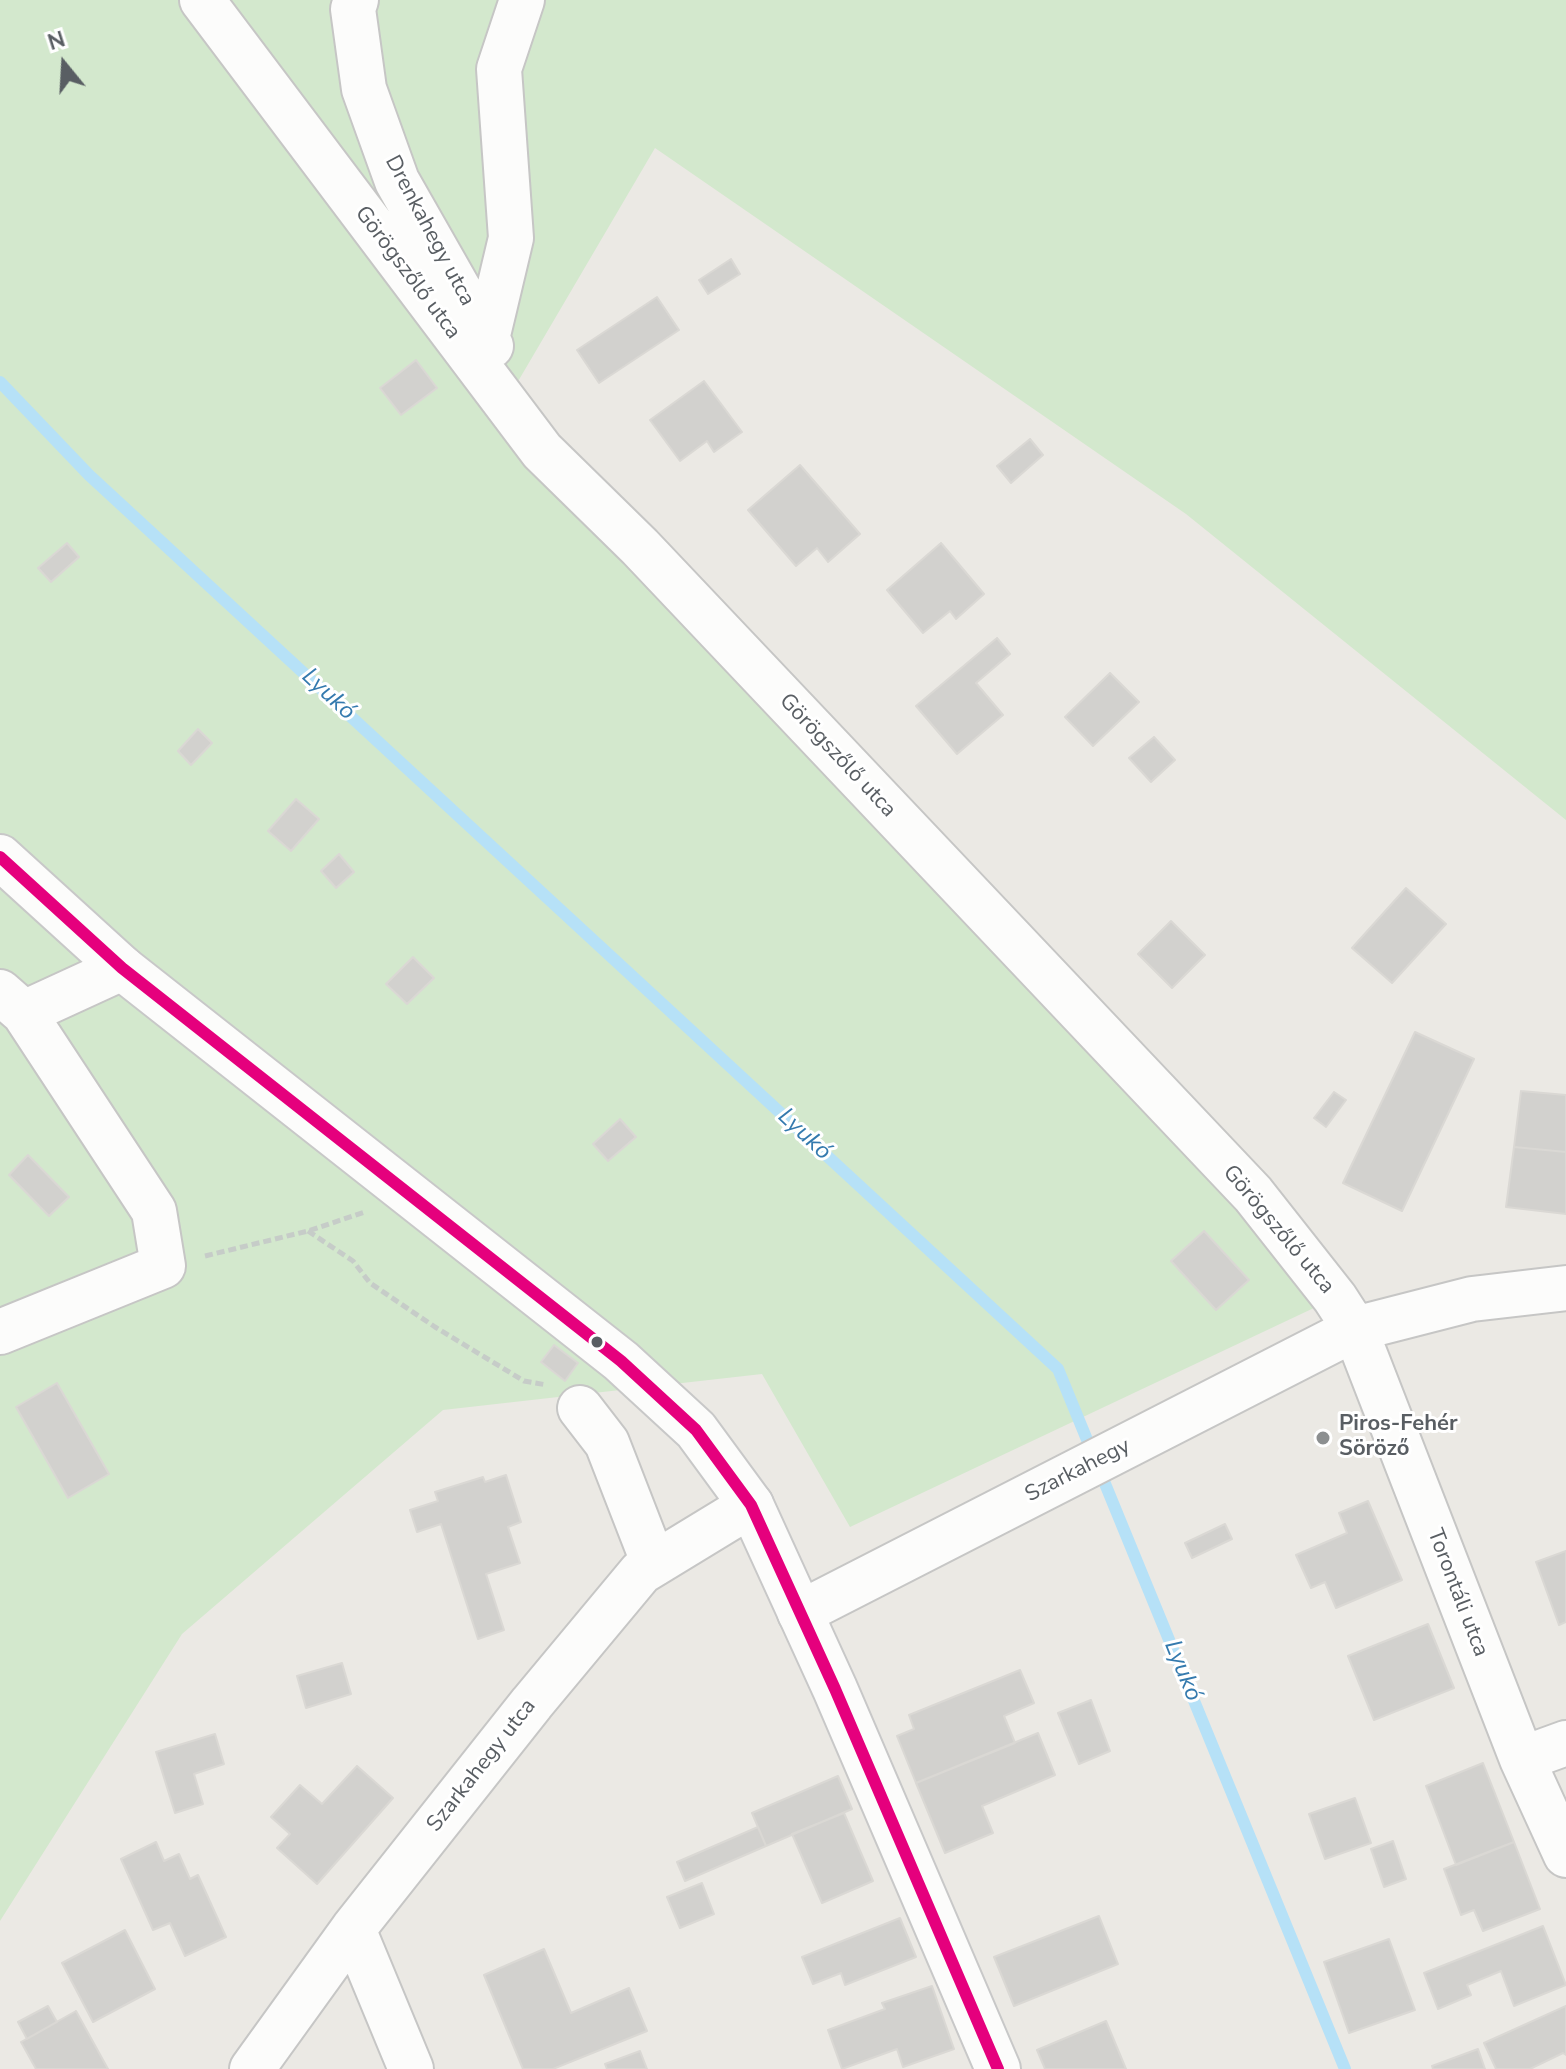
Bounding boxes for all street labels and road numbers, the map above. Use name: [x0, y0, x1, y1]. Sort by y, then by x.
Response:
street label: Drenkahegy utca: [378, 151, 480, 311]
street label: Görögszőlő utca: [348, 201, 466, 345]
street label: Görögszőlő utca: [773, 689, 901, 823]
street label: Görögszőlő utca: [1217, 1160, 1339, 1300]
street label: Szarkahegy: [1021, 1433, 1135, 1509]
street label: Torontáli utca: [1421, 1525, 1493, 1661]
street label: Szarkahegy utca: [422, 1694, 542, 1838]

